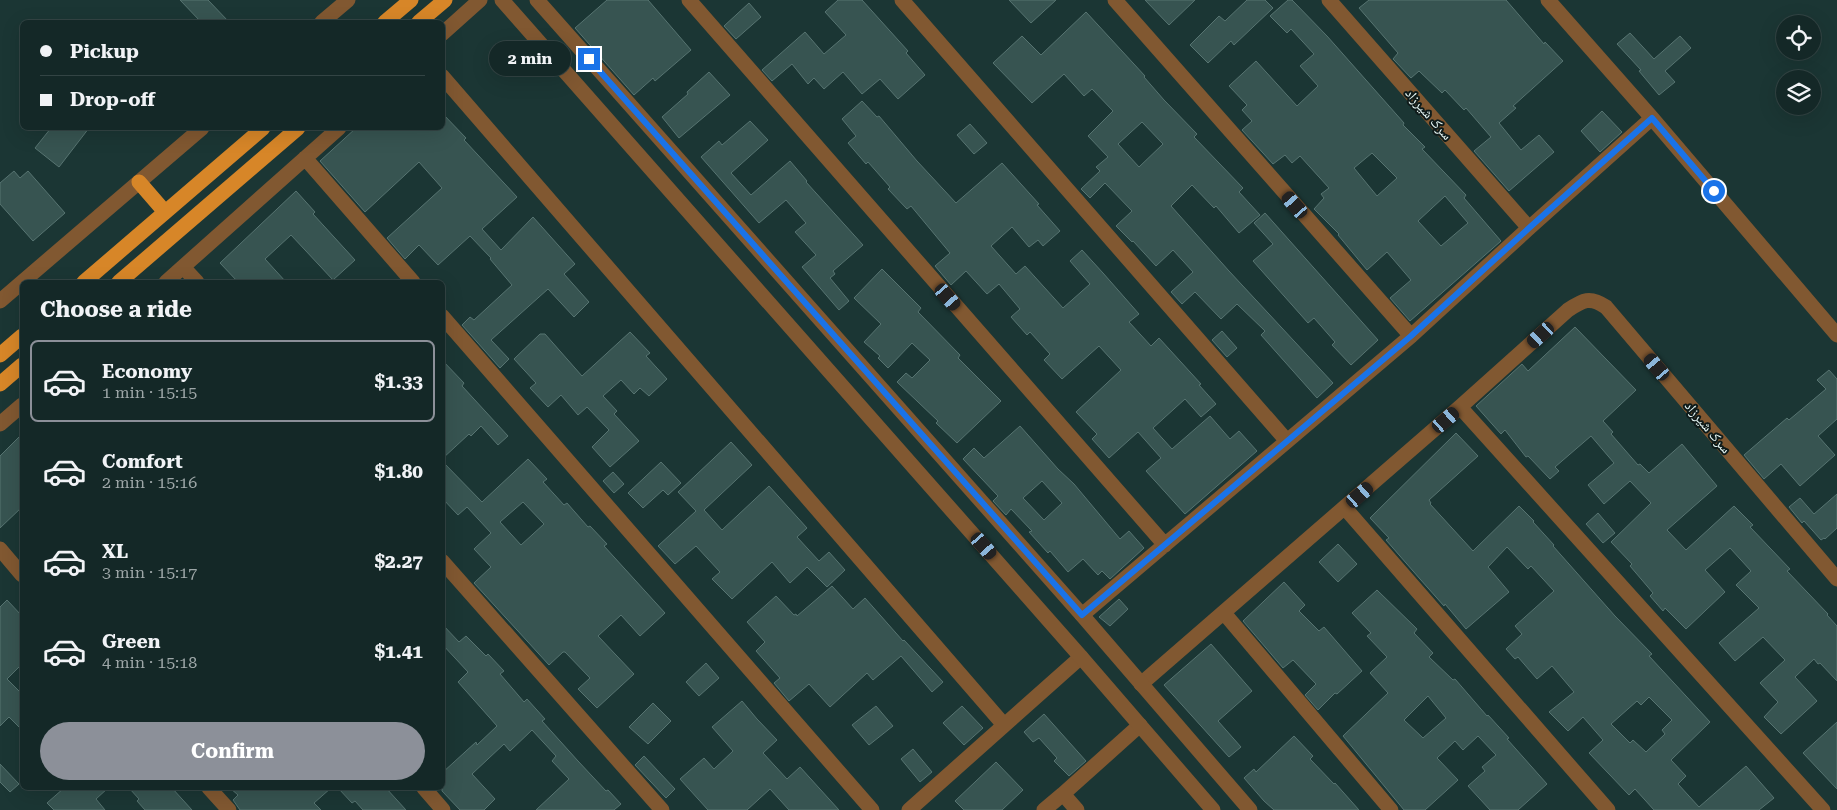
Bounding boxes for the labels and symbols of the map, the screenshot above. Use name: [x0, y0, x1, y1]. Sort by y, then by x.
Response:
callout: 2 min: [489, 42, 572, 76]
route end: [578, 48, 600, 70]
street label: سرک شیرزاد: [1402, 85, 1456, 144]
route start: [1703, 180, 1725, 202]
car: [1279, 189, 1310, 221]
car: [932, 281, 963, 313]
car: [1524, 319, 1557, 351]
car: [1641, 351, 1672, 383]
street label: سرک شیرزاد: [1681, 398, 1734, 457]
car: [1429, 404, 1462, 436]
car: [1343, 479, 1376, 511]
car: [968, 530, 999, 562]

